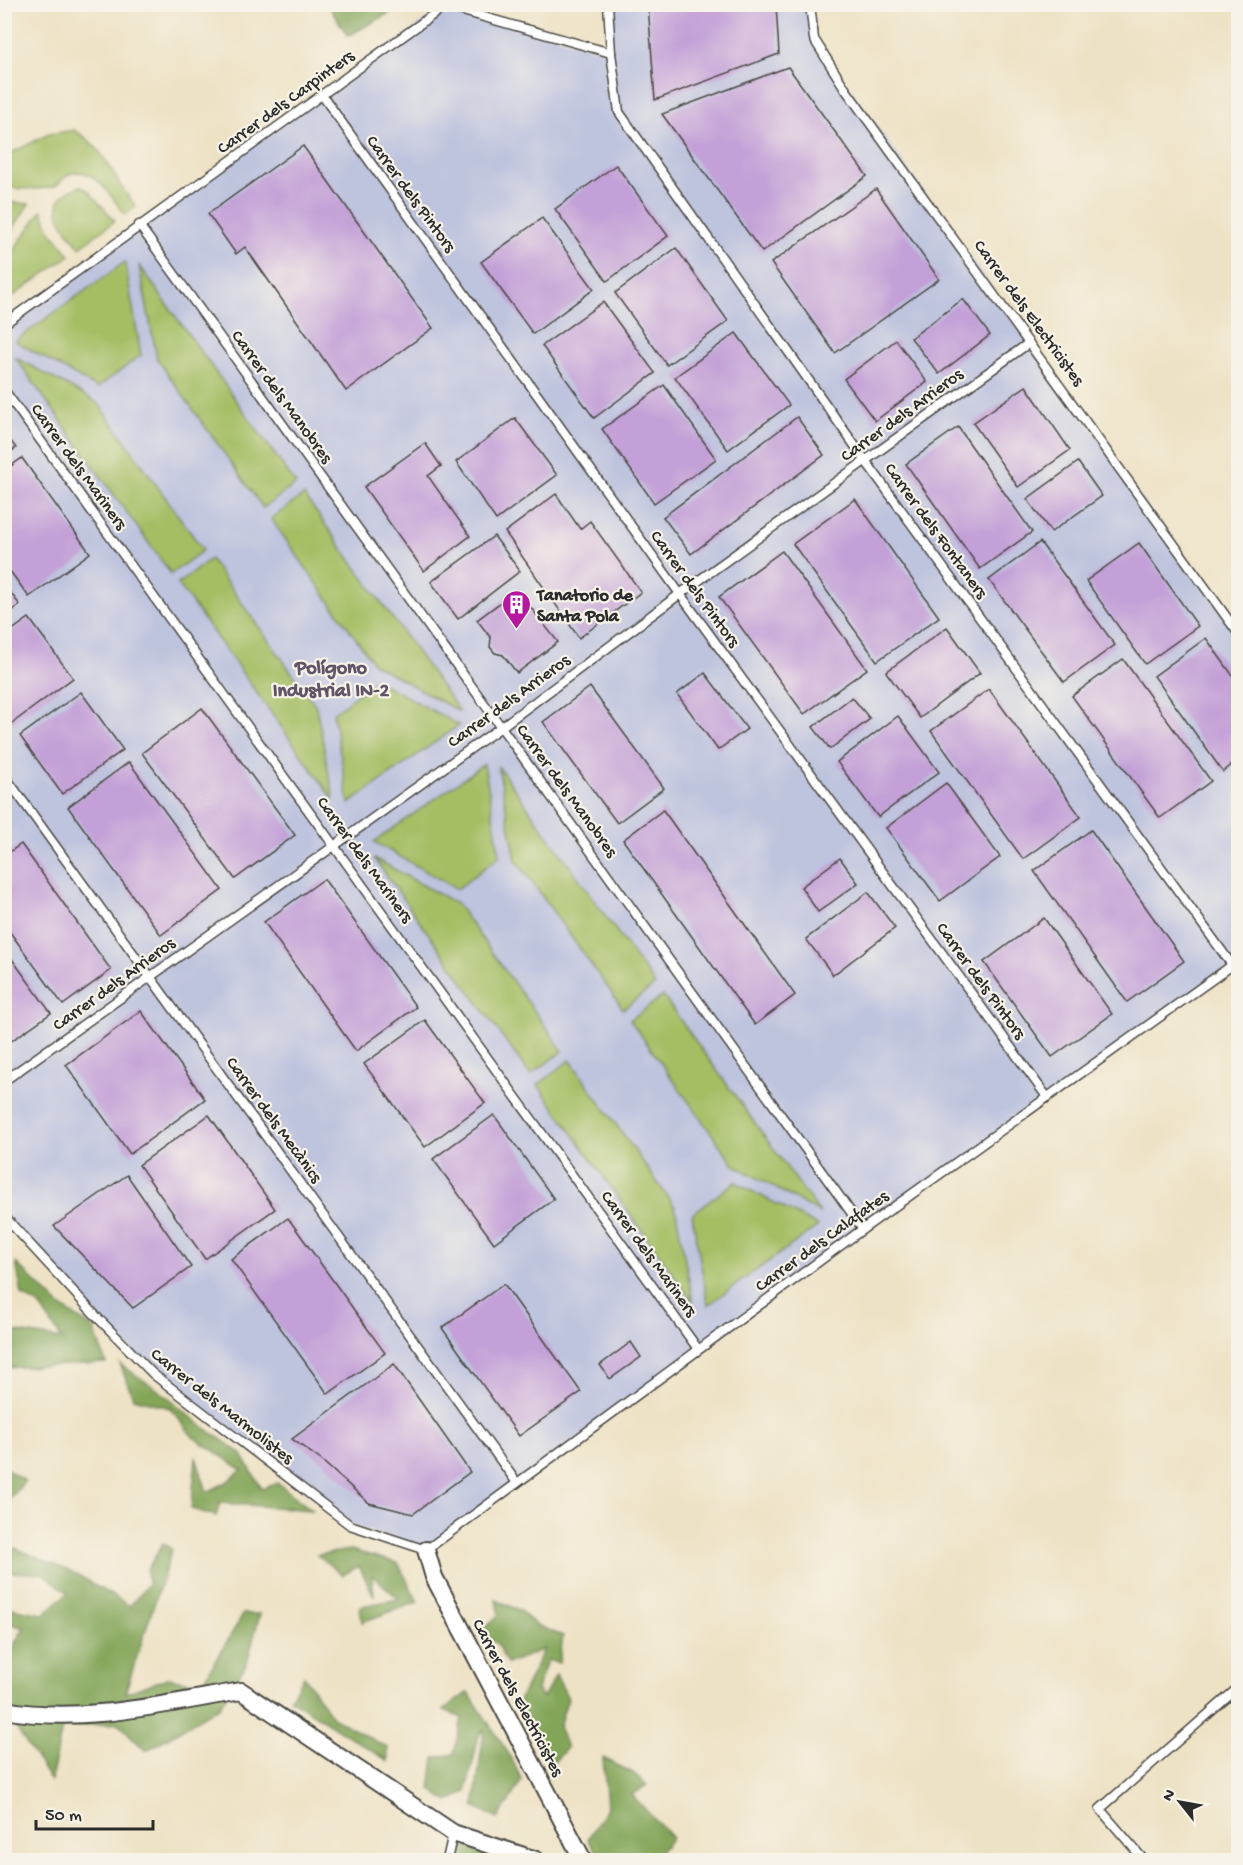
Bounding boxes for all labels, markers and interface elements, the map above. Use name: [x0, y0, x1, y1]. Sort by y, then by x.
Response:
street label: Carrer dels Carpinters: [214, 45, 360, 160]
street label: Carrer dels Pintors: [361, 132, 460, 258]
street label: Carrer dels Electricistes: [968, 236, 1089, 392]
street label: Carrer dels Manobres: [226, 327, 337, 469]
street label: Carrer dels Arrieros: [837, 364, 969, 467]
street label: Carrer dels Mariners: [25, 400, 132, 536]
street label: Carrer dels Fontaners: [879, 460, 992, 604]
street label: Carrer dels Pintors: [645, 527, 744, 653]
place label: Tanatorio de Santa Pola: [535, 586, 634, 628]
building icon: Tanatorio de Santa Pola: [500, 588, 532, 630]
street label: Carrer dels Arrieros: [444, 650, 576, 753]
district label: Polígono Industrial IN-2: [273, 658, 389, 704]
street label: Carrer dels Manobres: [511, 721, 622, 863]
street label: Carrer dels Mariners: [311, 793, 418, 929]
street label: Carrer dels Pintors: [931, 919, 1030, 1045]
street label: Carrer dels Arrieros: [49, 933, 181, 1036]
street label: Carrer dels Mecànics: [220, 1054, 326, 1189]
street label: Carrer dels Calafates: [752, 1186, 894, 1297]
street label: Carrer dels Mariners: [595, 1187, 702, 1323]
street label: Carrer dels Marmolistes: [146, 1345, 298, 1470]
street label: Carrer dels Electricistes: [466, 1616, 568, 1782]
north arrow: [1150, 1772, 1210, 1832]
text: N: [1159, 1786, 1181, 1805]
scale bar: [36, 1793, 153, 1831]
text: 50 m: [45, 1806, 82, 1827]

